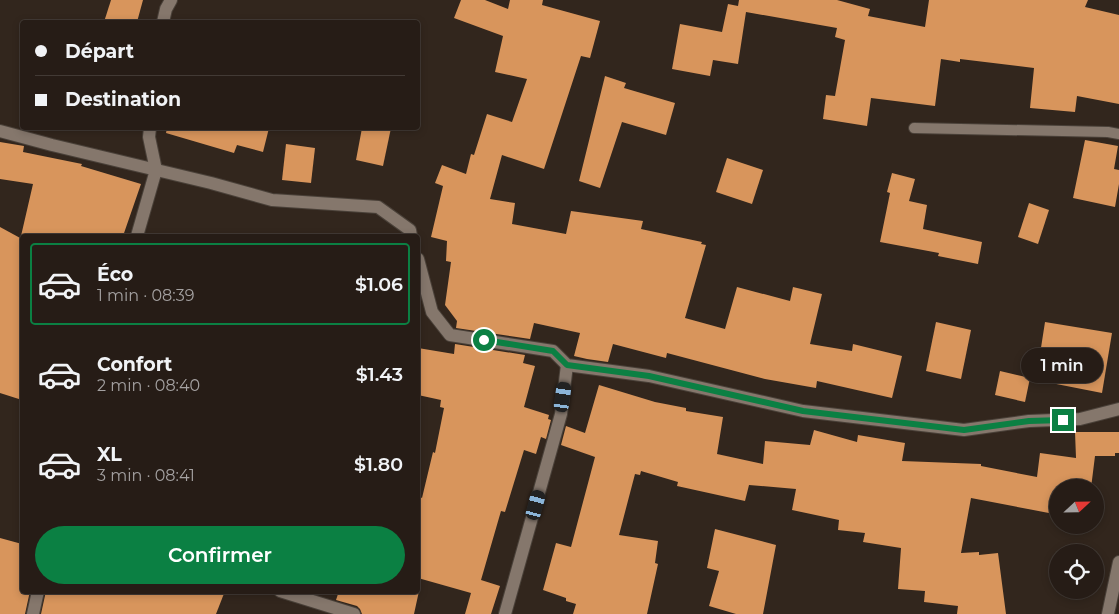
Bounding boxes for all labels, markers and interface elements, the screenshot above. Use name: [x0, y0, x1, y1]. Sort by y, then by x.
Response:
text: Départ: [65, 40, 134, 63]
text: Destination: [65, 88, 181, 111]
icon: car: [37, 262, 82, 307]
text: Éco: [97, 263, 133, 286]
text: $1.06: [355, 273, 403, 296]
text: 1 min · 08:39: [97, 286, 194, 305]
route start: [473, 329, 495, 351]
callout: 1 min: [1022, 348, 1104, 382]
icon: car: [37, 352, 82, 397]
text: Confort: [97, 353, 172, 376]
text: 1 min: [1041, 356, 1083, 375]
text: $1.43: [356, 363, 403, 386]
text: 2 min · 08:40: [97, 376, 200, 395]
car: [553, 381, 572, 413]
route end: [1052, 409, 1074, 431]
icon: car: [37, 442, 82, 487]
text: XL: [97, 443, 122, 466]
text: $1.80: [354, 453, 403, 476]
text: 3 min · 08:41: [97, 466, 195, 485]
north arrow: [1049, 479, 1104, 534]
map controls: [1049, 479, 1104, 599]
car: [524, 489, 547, 521]
button: Confirmer: [35, 526, 405, 584]
button: locate: [1049, 544, 1104, 599]

